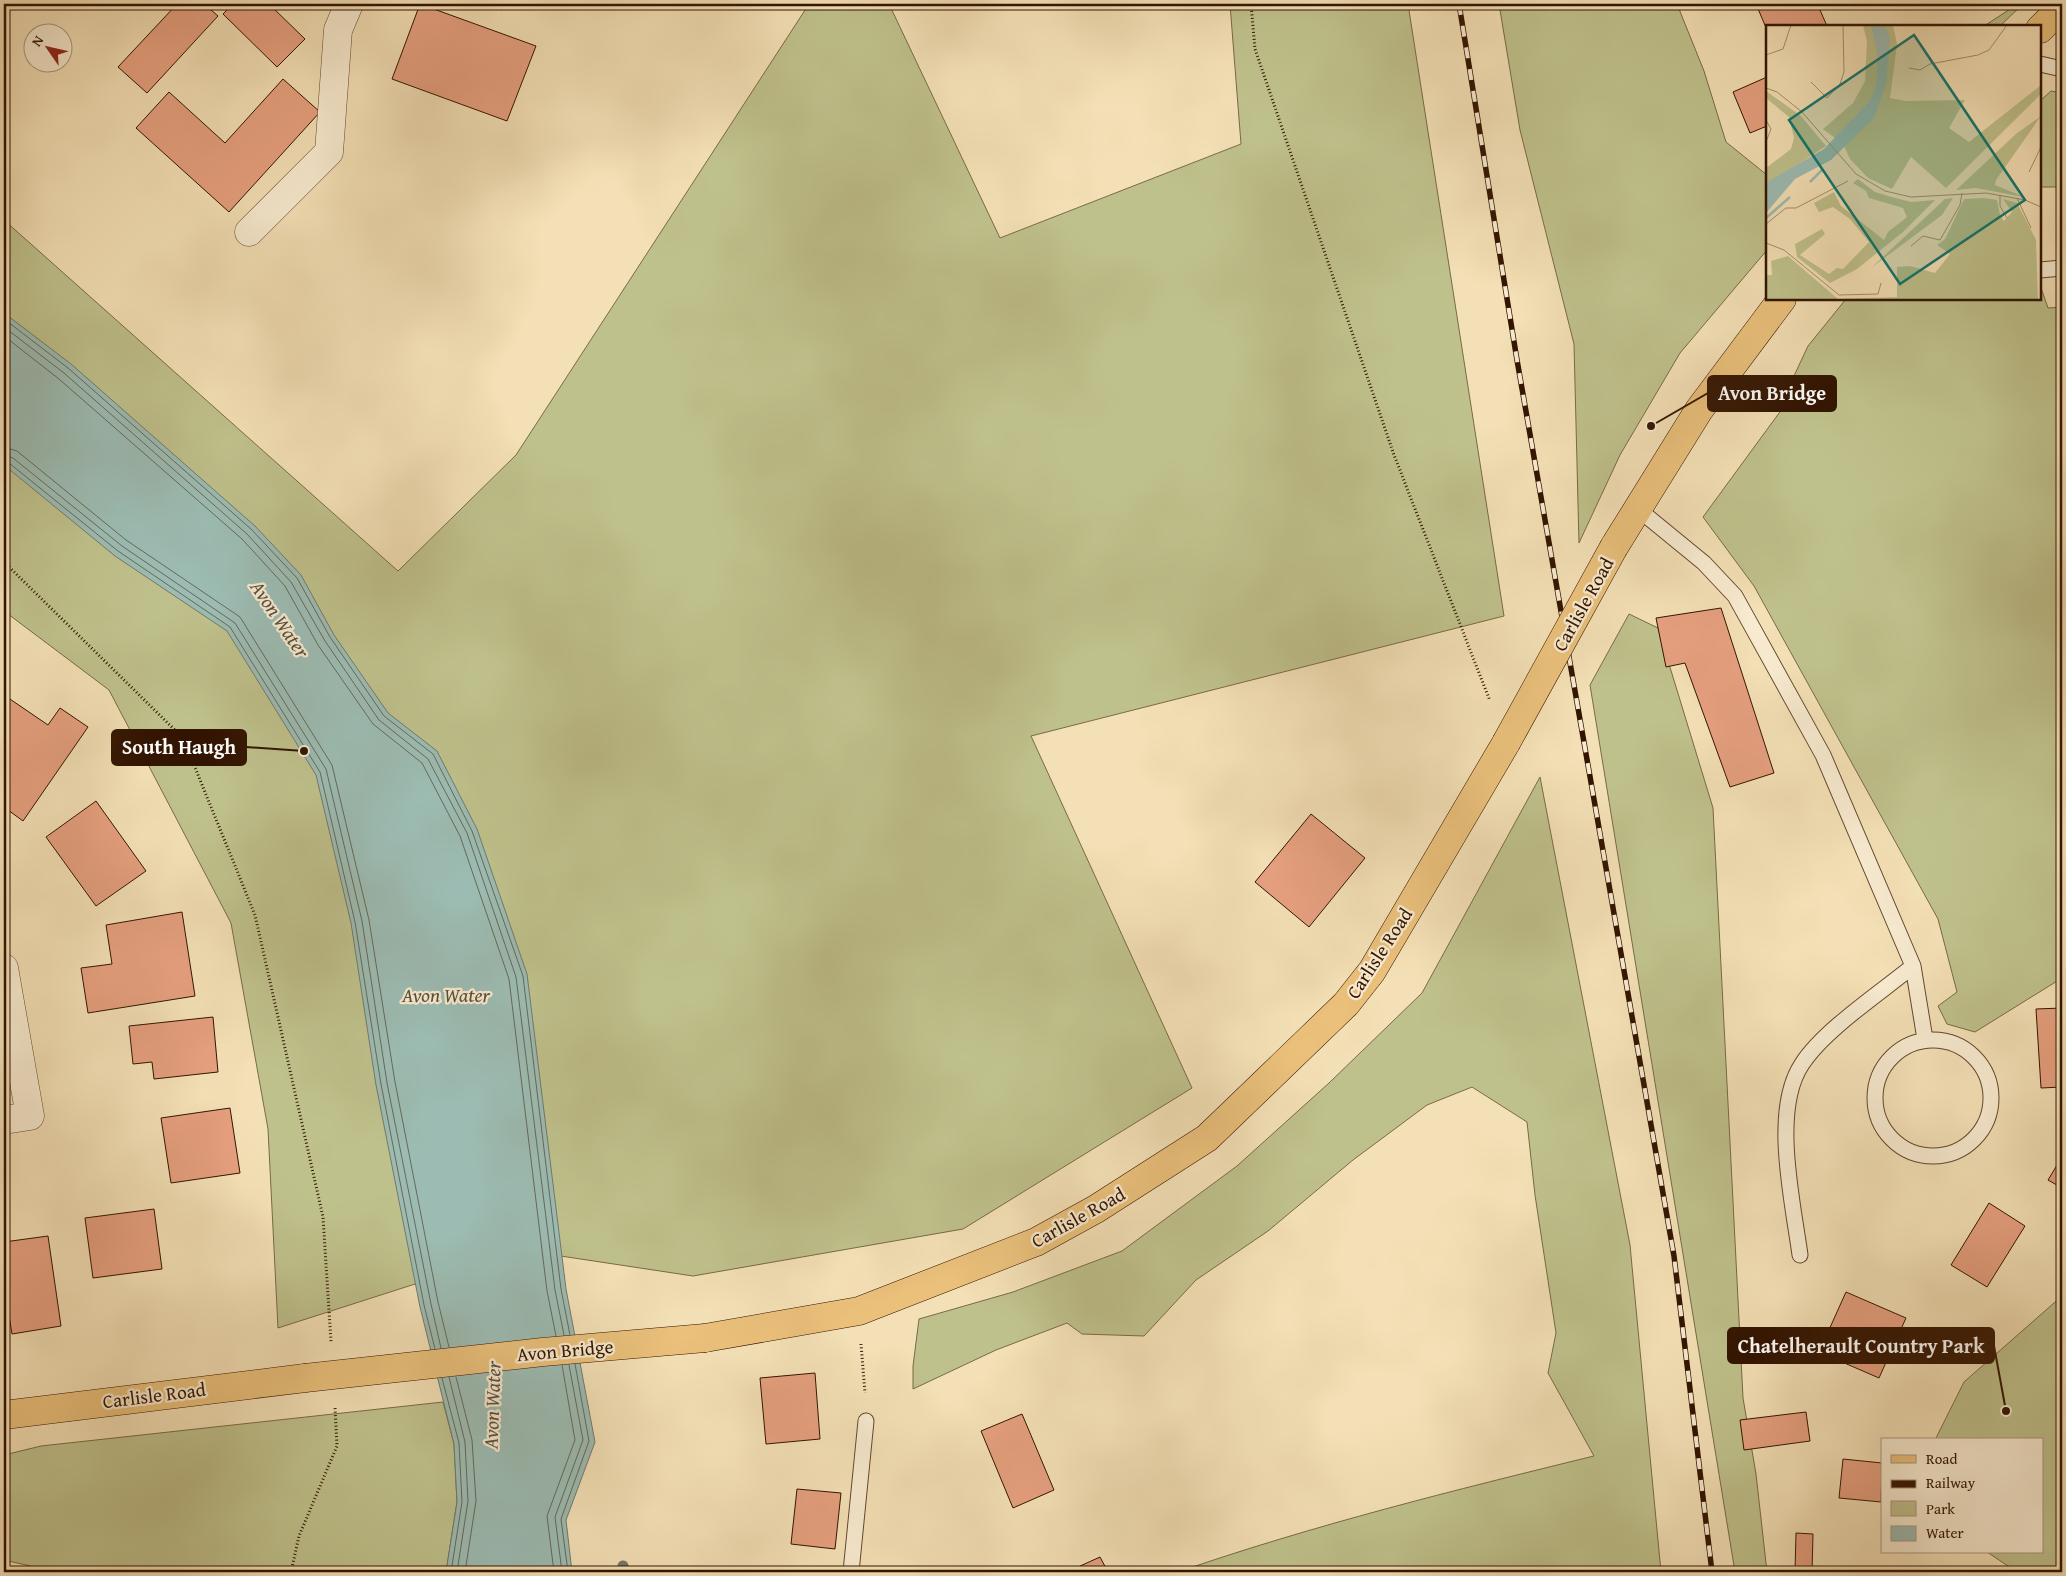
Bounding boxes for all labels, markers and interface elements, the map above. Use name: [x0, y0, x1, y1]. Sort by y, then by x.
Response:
north arrow: [22, 22, 72, 72]
inset map: [1766, 25, 2041, 300]
text: N: [26, 31, 48, 50]
callout: Avon Bridge: [1708, 376, 1836, 411]
text: Avon Bridge: [1718, 378, 1826, 407]
street label: Carlisle Road: [1546, 551, 1621, 656]
water label: Avon Water: [243, 573, 317, 664]
callout: South Haugh: [112, 730, 246, 765]
text: South Haugh: [122, 732, 236, 761]
street label: Carlisle Road: [1339, 901, 1419, 1004]
water label: Avon Water: [401, 980, 491, 1009]
street label: Carlisle Road: [1026, 1179, 1131, 1254]
callout: Chatelherault Country Park: [1728, 1328, 1994, 1363]
text: Chatelherault Country Park: [1738, 1331, 1985, 1360]
street label: Avon Bridge: [516, 1332, 614, 1368]
water label: Avon Water: [475, 1360, 508, 1451]
street label: Carlisle Road: [101, 1375, 208, 1415]
legend: [1881, 1438, 2044, 1554]
text: Road: [1926, 1448, 1957, 1469]
text: Railway: [1926, 1472, 1976, 1493]
text: Park: [1926, 1498, 1955, 1519]
text: Water: [1926, 1522, 1964, 1543]

